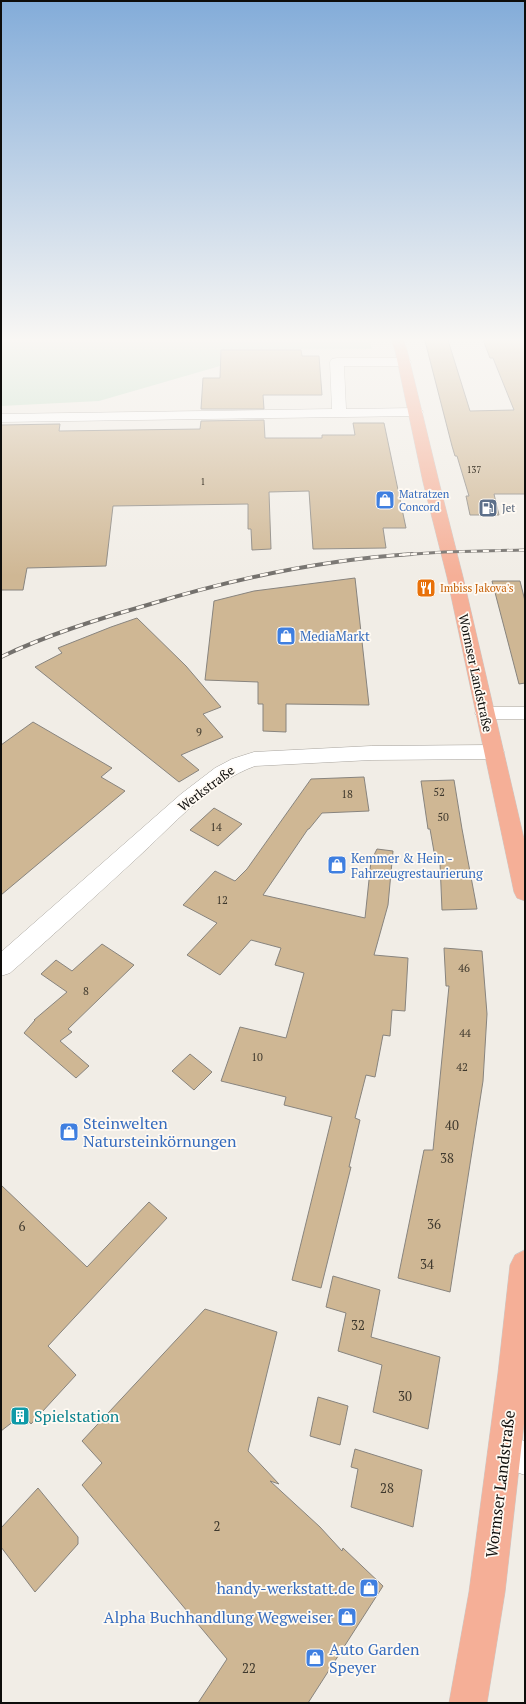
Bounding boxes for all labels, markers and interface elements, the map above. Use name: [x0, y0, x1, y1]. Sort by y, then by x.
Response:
house number: 137: [467, 464, 481, 476]
house number: 1: [201, 476, 205, 488]
place label: Matratzen Concord: [399, 487, 450, 514]
shop icon: Matratzen Concord: [374, 489, 396, 511]
fuel station icon: Jet: [477, 497, 499, 519]
place label: Jet: [502, 501, 515, 515]
restaurant icon: Imbiss Jakova's: [415, 577, 437, 599]
place label: Imbiss Jakova's: [440, 581, 514, 595]
street label: Wormser Landstraße: [455, 612, 497, 734]
shop icon: MediaMarkt: [275, 625, 297, 647]
place label: MediaMarkt: [300, 627, 370, 645]
house number: 9: [196, 725, 202, 739]
street label: Werkstraße: [174, 761, 238, 815]
house number: 52: [433, 785, 445, 799]
house number: 18: [341, 787, 353, 801]
house number: 50: [437, 810, 449, 824]
house number: 14: [210, 820, 222, 834]
place label: Kemmer & Hein - Fahrzeugrestaurierung: [351, 849, 483, 882]
shop icon: Kemmer & Hein - Fahrzeugrestaurierung: [326, 854, 348, 876]
house number: 12: [216, 893, 228, 907]
house number: 46: [458, 961, 470, 975]
house number: 8: [83, 984, 89, 998]
house number: 44: [459, 1026, 471, 1040]
house number: 10: [251, 1050, 263, 1064]
house number: 42: [456, 1060, 468, 1074]
place label: Steinwelten Natursteinkörnungen: [83, 1112, 237, 1152]
house number: 40: [445, 1116, 459, 1134]
shop icon: Steinwelten Natursteinkörnungen: [58, 1121, 80, 1143]
house number: 38: [440, 1149, 454, 1167]
house number: 36: [427, 1215, 441, 1233]
house number: 6: [19, 1217, 26, 1235]
house number: 34: [420, 1255, 434, 1273]
house number: 32: [351, 1316, 365, 1334]
house number: 30: [398, 1387, 412, 1405]
building icon: Spielstation: [9, 1405, 31, 1427]
place label: Spielstation: [34, 1405, 120, 1427]
street label: Wormser Landstraße: [480, 1409, 520, 1559]
house number: 28: [380, 1479, 394, 1497]
house number: 2: [214, 1517, 220, 1535]
place label: handy-werkstatt.de: [216, 1577, 355, 1599]
shop icon: handy-werkstatt.de: [358, 1577, 380, 1599]
place label: Alpha Buchhandlung Wegweiser: [103, 1606, 334, 1628]
shop icon: Alpha Buchhandlung Wegweiser: [336, 1606, 358, 1628]
place label: Auto Garden Speyer: [329, 1638, 420, 1678]
shop icon: Auto Garden Speyer: [304, 1647, 326, 1669]
house number: 22: [242, 1659, 256, 1677]

